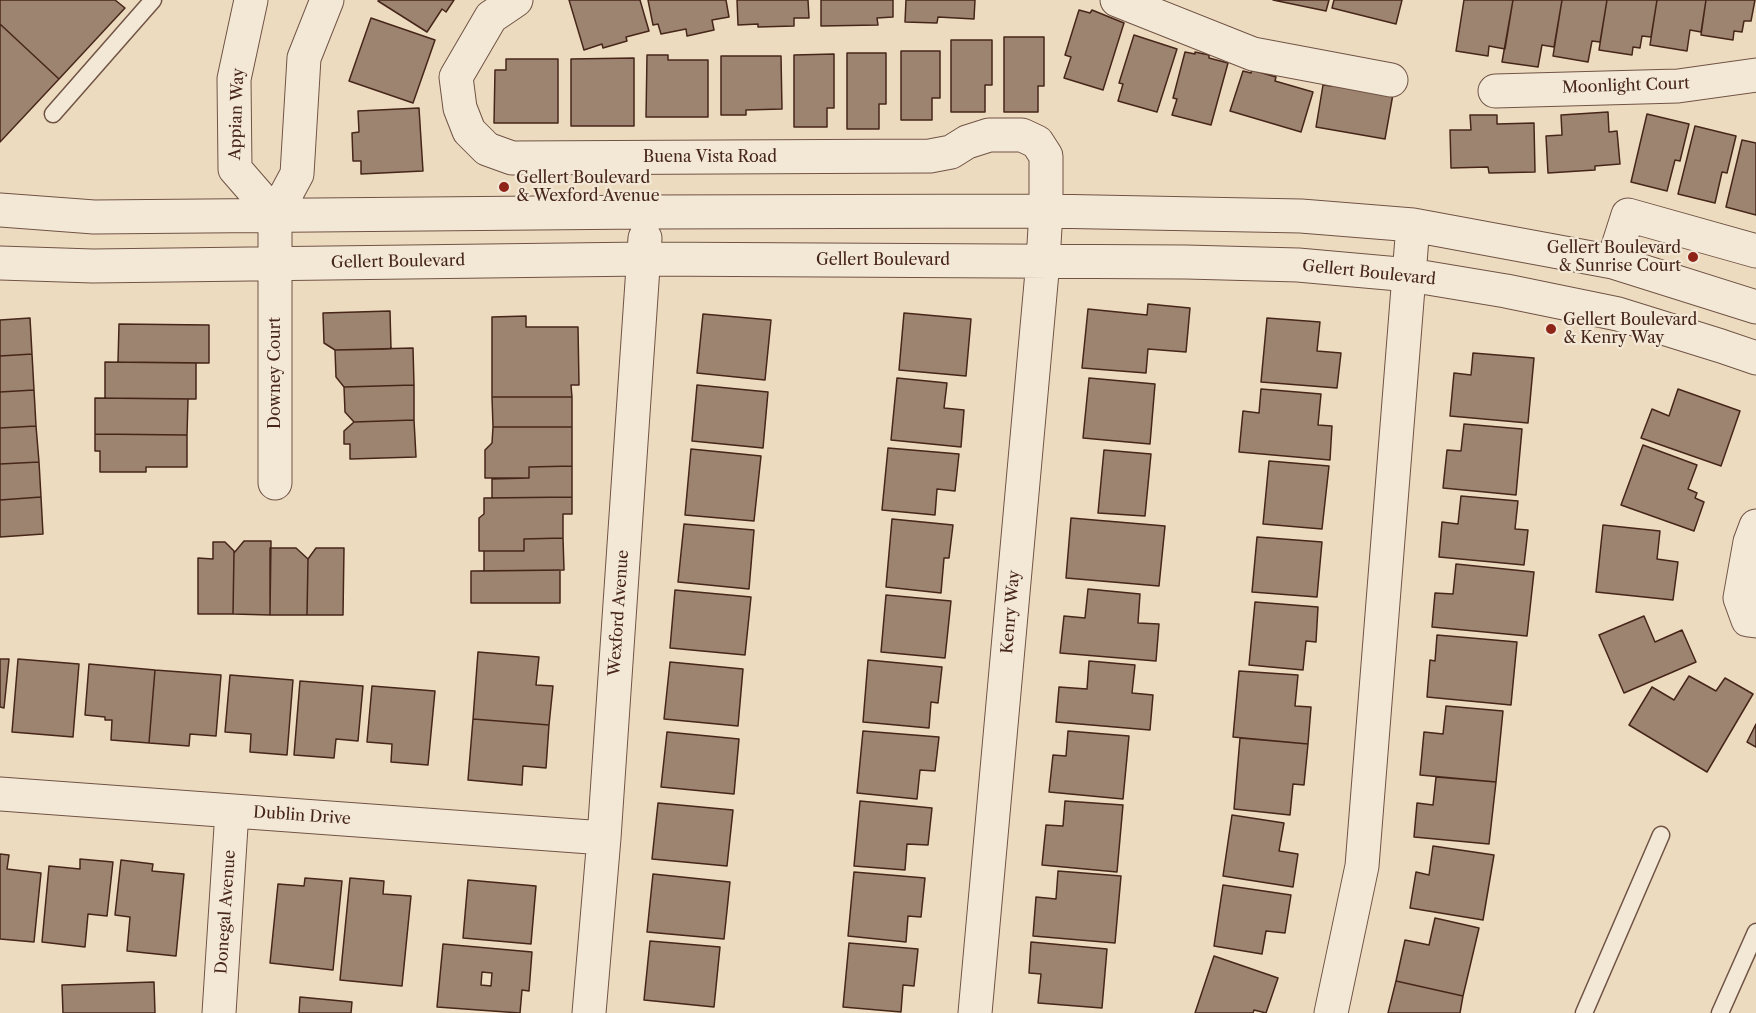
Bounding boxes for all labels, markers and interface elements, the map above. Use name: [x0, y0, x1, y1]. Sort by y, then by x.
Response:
street label: Appian Way: [226, 68, 248, 160]
street label: Moonlight Court: [1562, 74, 1690, 98]
street label: Buena Vista Road: [643, 147, 777, 167]
place label: Gellert Boulevard & Wexford Avenue: [516, 168, 660, 206]
marker: Gellert Boulevard & Wexford Avenue: [497, 180, 511, 194]
place label: Gellert Boulevard & Sunrise Court: [1547, 238, 1681, 276]
street label: Gellert Boulevard: [816, 250, 950, 270]
marker: Gellert Boulevard & Sunrise Court: [1686, 250, 1700, 264]
street label: Gellert Boulevard: [331, 251, 465, 273]
street label: Gellert Boulevard: [1301, 256, 1437, 290]
place label: Gellert Boulevard & Kenry Way: [1563, 310, 1697, 348]
street label: Downey Court: [265, 317, 285, 429]
marker: Gellert Boulevard & Kenry Way: [1544, 322, 1558, 336]
street label: Wexford Avenue: [605, 549, 633, 677]
street label: Kenry Way: [998, 569, 1024, 655]
street label: Dublin Drive: [252, 803, 352, 829]
street label: Donegal Avenue: [212, 849, 240, 975]

